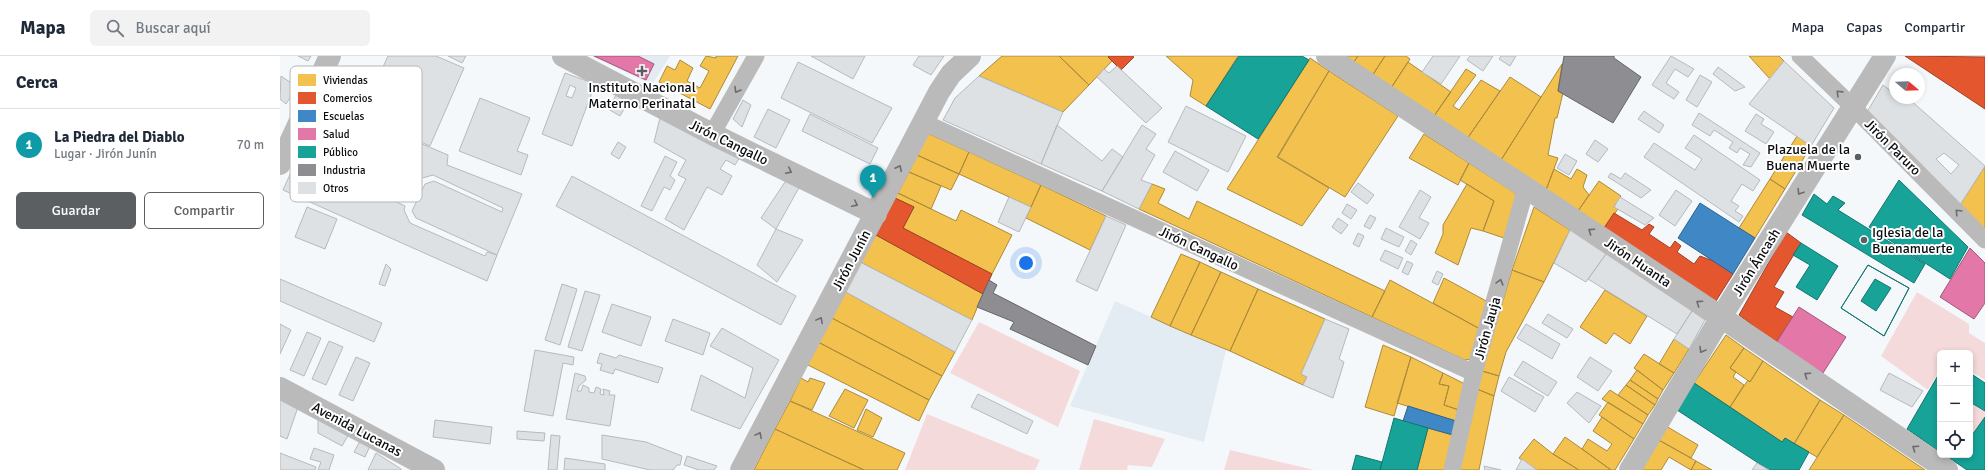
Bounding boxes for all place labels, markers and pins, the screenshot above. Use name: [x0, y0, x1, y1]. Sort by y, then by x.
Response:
marker: Instituto Nacional Materno Perinatal: [636, 65, 648, 77]
place label: Instituto Nacional Materno Perinatal: [588, 79, 696, 112]
place label: Plazuela de la Buena Muerte: [1766, 141, 1850, 174]
marker: Plazuela de la Buena Muerte: [1853, 152, 1863, 162]
pin: 1: [860, 165, 886, 198]
place label: Iglesia de la Buenamuerte: [1872, 224, 1953, 257]
marker: Iglesia de la Buenamuerte: [1859, 235, 1869, 245]

